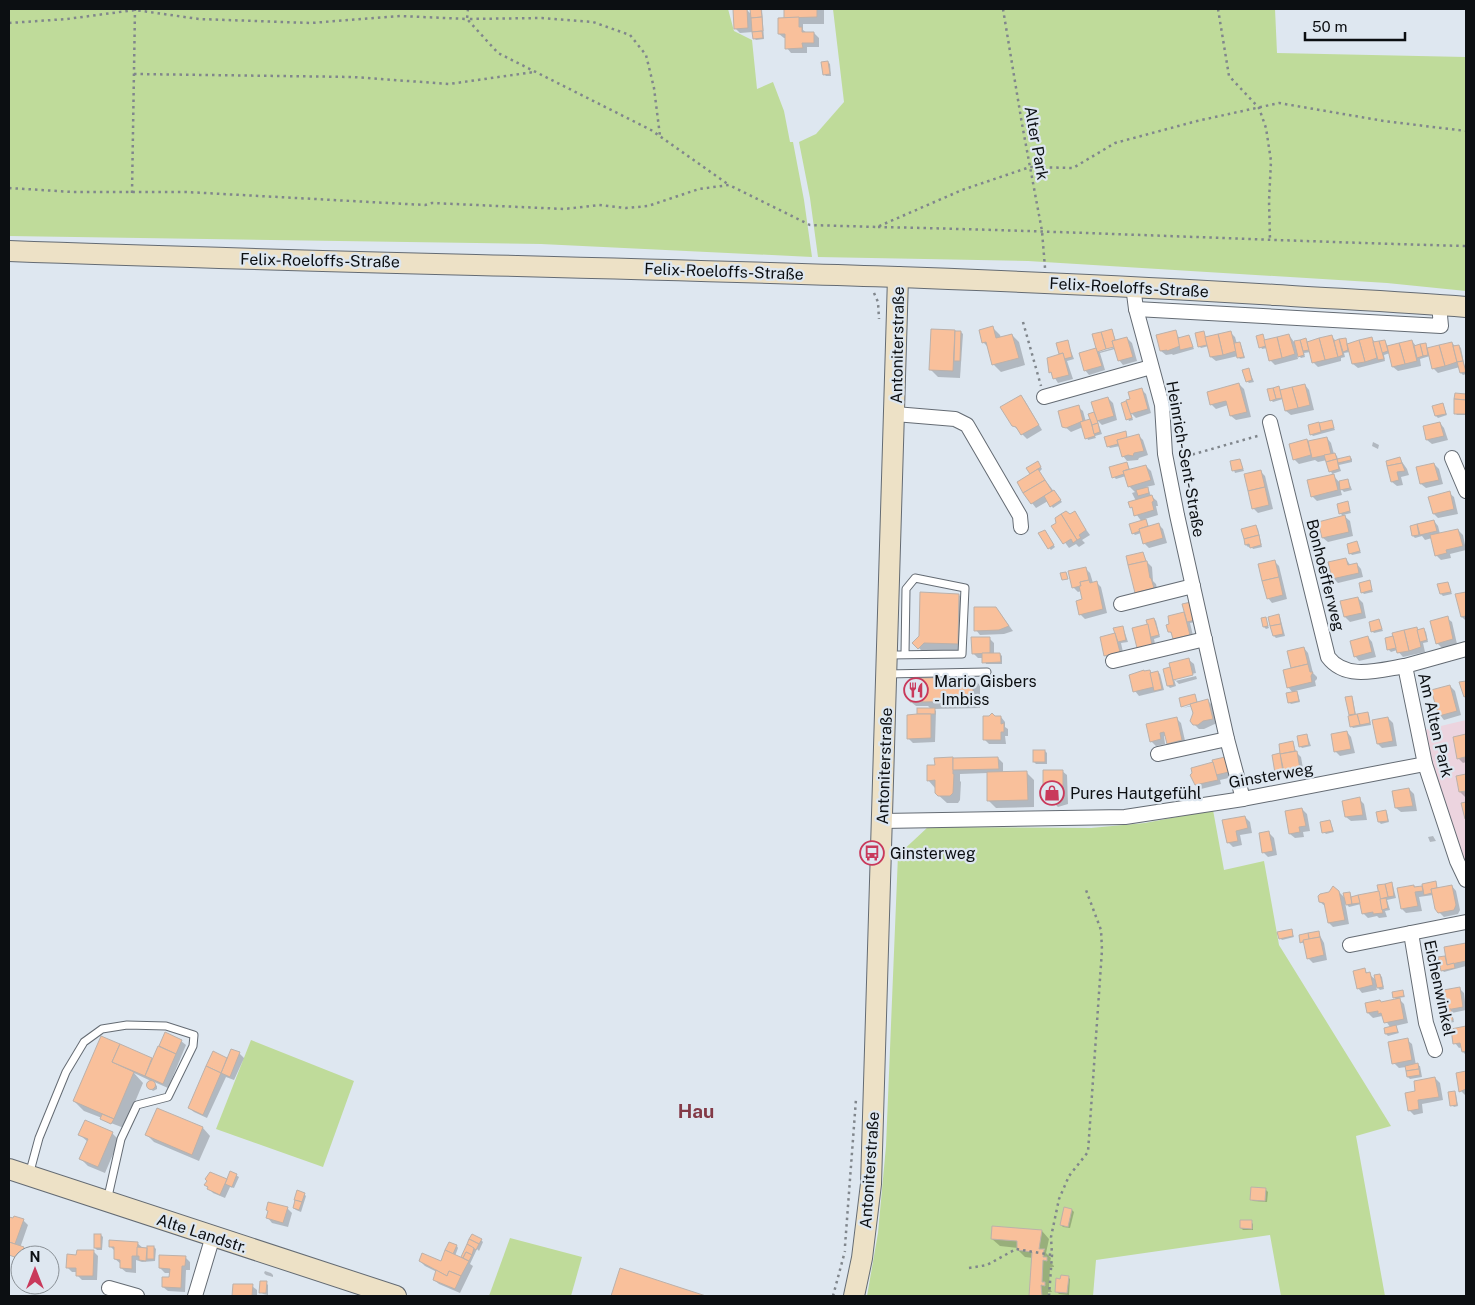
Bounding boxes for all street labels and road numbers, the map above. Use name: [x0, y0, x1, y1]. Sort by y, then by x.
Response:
street label: Alter Park: [1021, 105, 1052, 182]
street label: Felix-Roeloffs-Straße: [240, 250, 400, 271]
street label: Felix-Roeloffs-Straße: [644, 259, 804, 284]
street label: Felix-Roeloffs-Straße: [1049, 274, 1209, 301]
street label: Antoniterstraße: [887, 286, 908, 404]
street label: Heinrich-Sent-Straße: [1162, 379, 1209, 539]
street label: Bonhoefferweg: [1302, 517, 1349, 633]
street label: Am Alten Park: [1414, 671, 1457, 779]
street label: Antoniterstraße: [873, 707, 896, 825]
street label: Ginsterweg: [1227, 759, 1315, 792]
street label: Eichenwinkel: [1420, 938, 1459, 1038]
street label: Antoniterstraße: [856, 1111, 883, 1229]
street label: Alte Landstr.: [154, 1210, 249, 1257]

